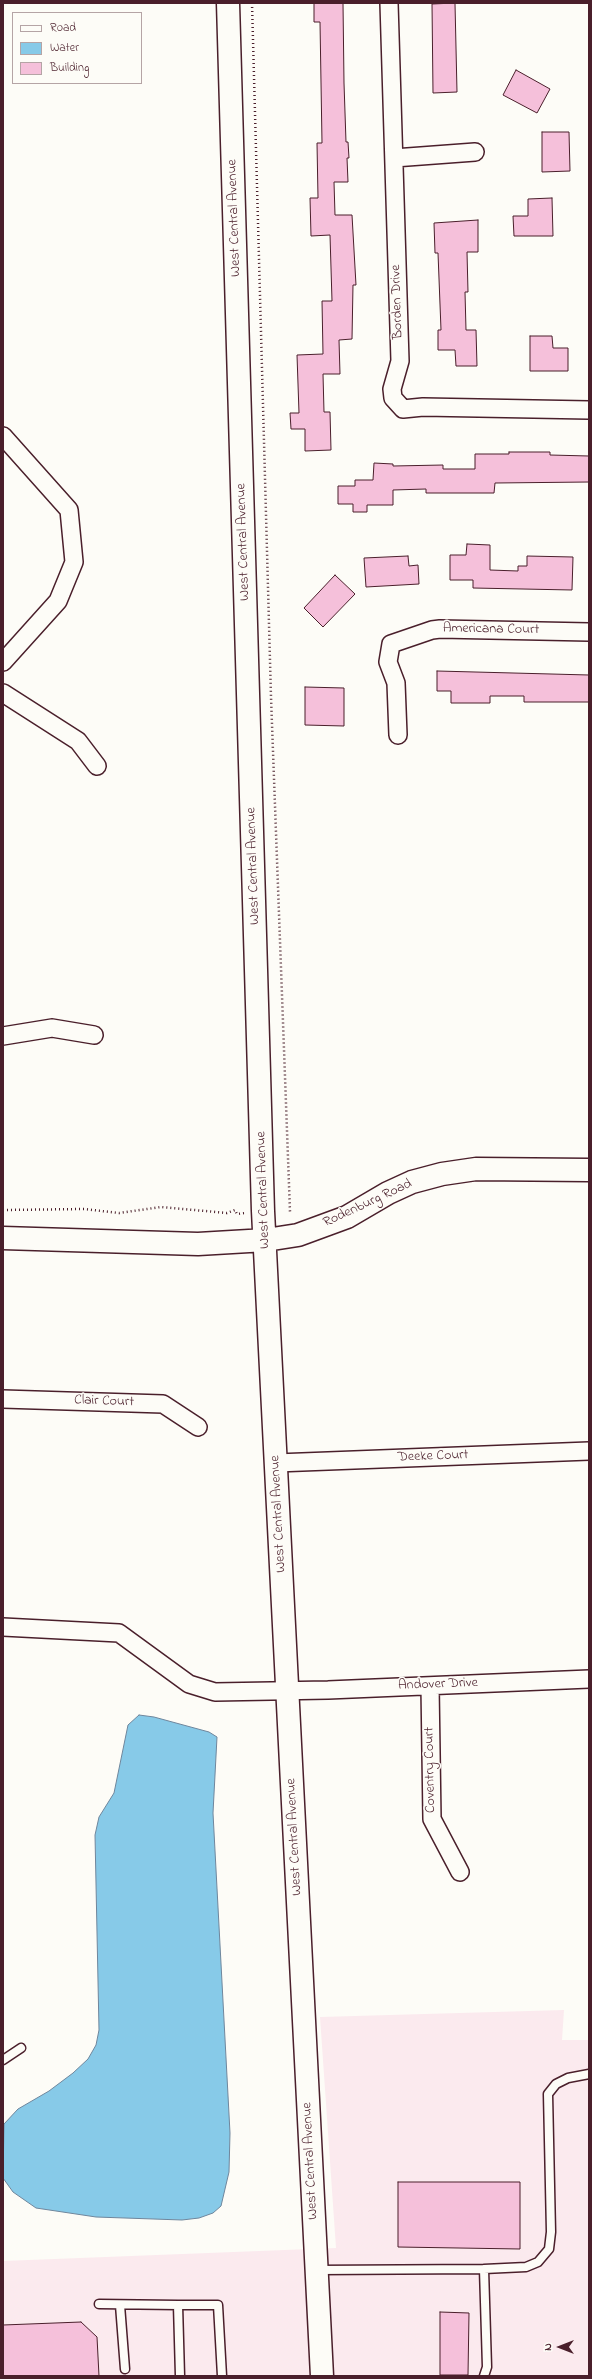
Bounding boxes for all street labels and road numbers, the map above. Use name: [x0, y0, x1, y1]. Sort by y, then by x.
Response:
street label: West Central Avenue: [225, 159, 245, 277]
street label: Borden Drive: [388, 264, 408, 340]
street label: West Central Avenue: [234, 483, 254, 601]
street label: Americana Court: [443, 621, 539, 639]
street label: West Central Avenue: [244, 807, 264, 925]
street label: West Central Avenue: [254, 1131, 274, 1249]
street label: Rodenburg Road: [321, 1176, 415, 1232]
street label: Clair Court: [74, 1393, 134, 1411]
street label: Deeke Court: [397, 1447, 469, 1467]
street label: West Central Avenue: [268, 1455, 290, 1573]
street label: Andover Drive: [398, 1675, 478, 1695]
street label: Coventry Court: [422, 1727, 440, 1813]
street label: West Central Avenue: [284, 1778, 306, 1896]
street label: West Central Avenue: [300, 2102, 322, 2220]

